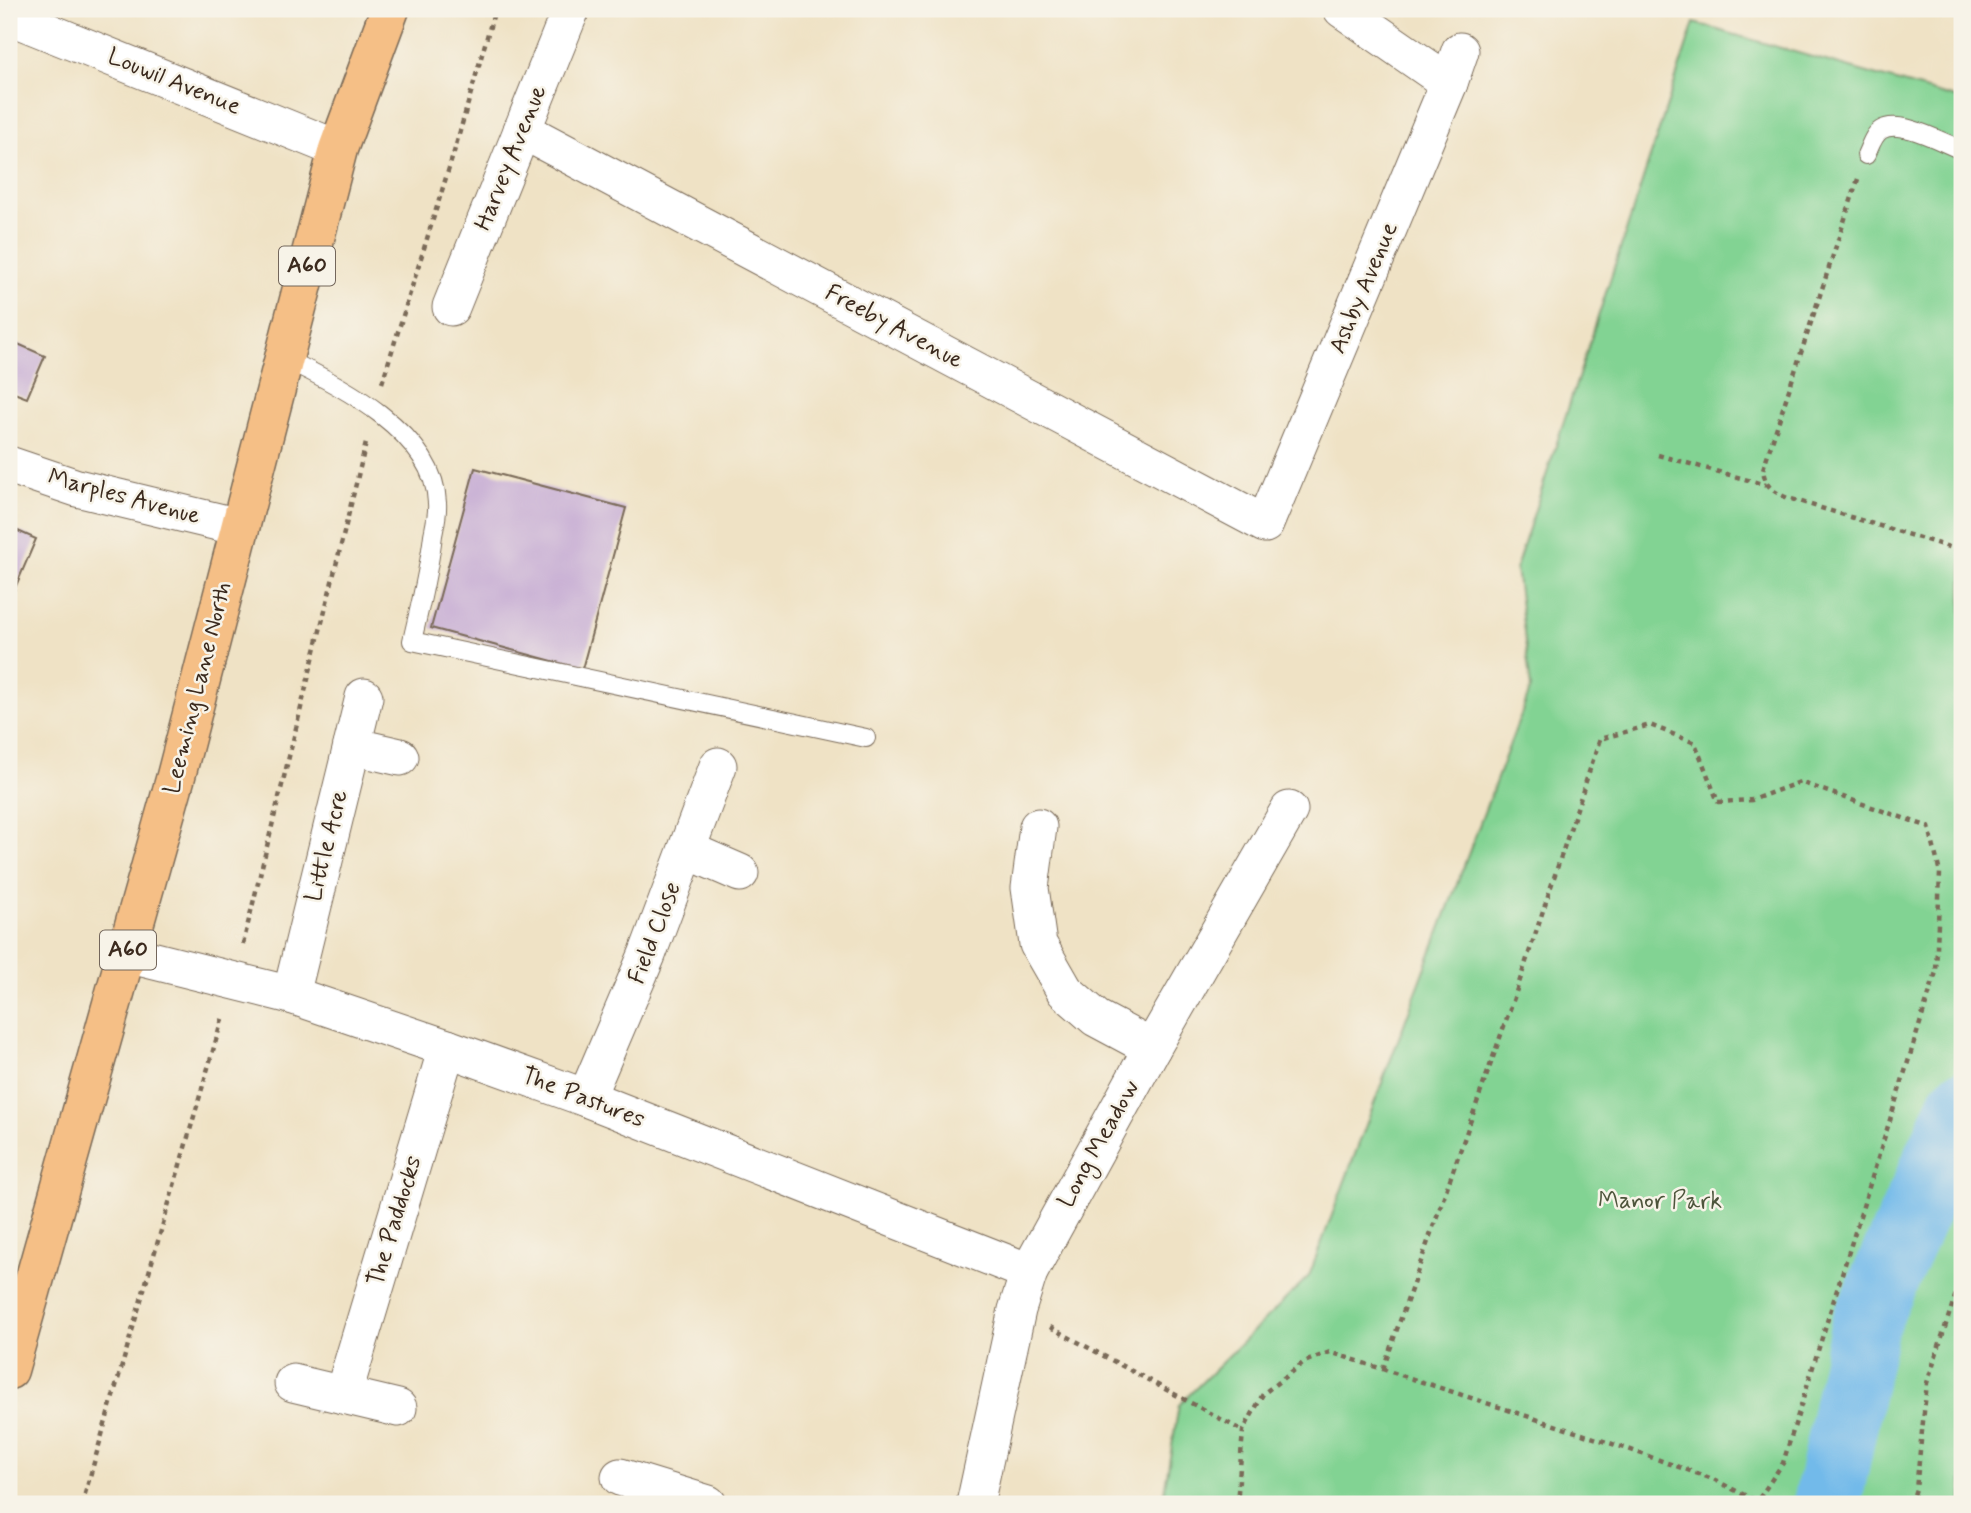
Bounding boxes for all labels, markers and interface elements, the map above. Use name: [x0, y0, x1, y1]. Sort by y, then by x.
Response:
street label: Louwil Avenue: [103, 41, 245, 123]
street label: Harvey Avenue: [468, 81, 554, 235]
street label: Ashby Avenue: [1322, 217, 1406, 358]
road number: A60: [279, 246, 335, 286]
street label: Freeby Avenue: [820, 278, 968, 376]
street label: Marples Avenue: [44, 462, 204, 532]
street label: Leeming Lane North: [157, 579, 239, 797]
street label: Little Acre: [298, 787, 356, 905]
street label: Field Close: [621, 877, 689, 989]
road number: A60: [100, 931, 156, 970]
street label: The Pastures: [517, 1060, 649, 1136]
street label: Long Meadow: [1051, 1075, 1149, 1214]
street label: The Paddocks: [360, 1152, 430, 1290]
park label: Manor Park: [1598, 1186, 1722, 1217]

